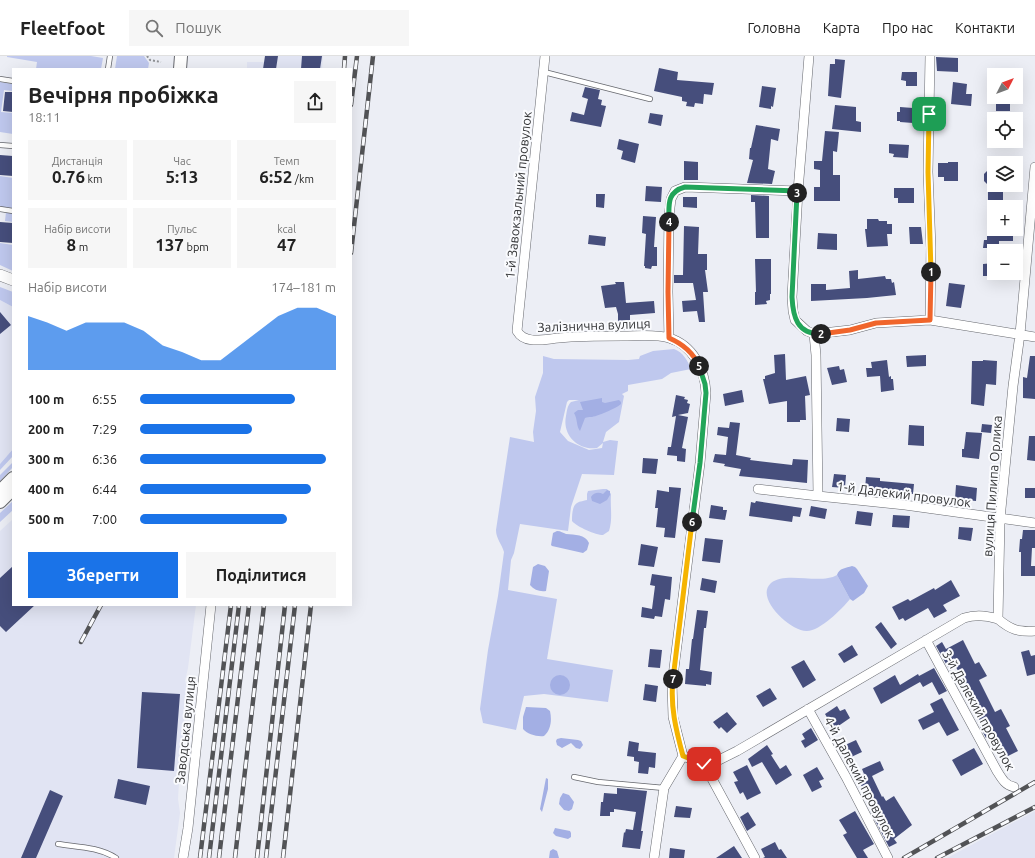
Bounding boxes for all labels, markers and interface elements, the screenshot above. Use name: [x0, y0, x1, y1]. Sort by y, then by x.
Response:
search box: [129, 10, 409, 46]
text: Fleetfoot: [20, 17, 105, 39]
icon: search: [143, 17, 165, 39]
text: Пошук: [175, 19, 222, 36]
text: Головна: [747, 20, 801, 36]
text: Карта: [823, 20, 860, 36]
text: Про нас: [882, 20, 933, 36]
text: Контакти: [955, 20, 1015, 36]
north arrow: [987, 68, 1023, 104]
map controls: [987, 68, 1023, 280]
button: share: [294, 81, 336, 123]
text: Вечірня пробіжка: [28, 82, 219, 107]
pin: [912, 97, 946, 131]
icon: arrive: [918, 103, 940, 125]
text: 18:11: [28, 110, 61, 124]
street label: 1-й Завокзальний провулок: [502, 110, 534, 279]
button: locate: [987, 112, 1023, 148]
text: Дистанція: [52, 155, 103, 167]
text: Час: [173, 155, 191, 167]
text: Темп: [274, 155, 300, 167]
button: layers: [987, 156, 1023, 192]
text: 0.76: [52, 167, 85, 186]
text: 5:13: [166, 167, 198, 186]
text: 6:52: [259, 167, 292, 186]
text: km: [85, 173, 103, 185]
text: /km: [292, 173, 314, 185]
pin: 3: [787, 183, 807, 203]
text: 3: [794, 187, 800, 199]
button: +: [987, 200, 1023, 236]
pin: 4: [659, 212, 679, 232]
text: 4: [666, 216, 672, 228]
text: Набір висоти: [44, 223, 111, 235]
text: Пульс: [167, 223, 197, 235]
text: kcal: [277, 223, 296, 235]
text: 8: [67, 235, 76, 254]
text: 137: [155, 235, 184, 254]
text: 47: [277, 235, 296, 254]
text: m: [76, 241, 88, 253]
text: bpm: [184, 241, 209, 253]
button: −: [987, 244, 1023, 280]
pin: 1: [921, 262, 941, 282]
text: 1: [928, 266, 934, 278]
text: Набір висоти: [28, 280, 107, 294]
text: 174–181 m: [271, 280, 336, 294]
street label: Залізнична вулиця: [537, 316, 651, 334]
pin: 2: [811, 324, 831, 344]
text: 2: [818, 328, 824, 340]
pin: 5: [689, 356, 709, 376]
text: 5: [696, 360, 702, 372]
text: 100 m: [28, 392, 64, 406]
text: 6:55: [92, 392, 117, 406]
street label: вулиця Пилипа Орлика: [980, 415, 1004, 557]
text: 200 m: [28, 422, 64, 436]
text: 7:29: [92, 422, 117, 436]
text: 300 m: [28, 452, 64, 466]
text: 6:36: [92, 452, 117, 466]
street label: 1-й Далекий провулок: [836, 479, 972, 509]
text: 400 m: [28, 482, 64, 496]
text: 6:44: [92, 482, 117, 496]
text: 500 m: [28, 512, 64, 526]
text: 7:00: [92, 512, 117, 526]
pin: 6: [682, 512, 702, 532]
text: 6: [689, 516, 695, 528]
button: Зберегти: [28, 552, 178, 598]
button: Поділитися: [186, 552, 336, 598]
street label: 3-й Далекий провулок: [940, 647, 1018, 773]
pin: 7: [663, 669, 683, 689]
text: 7: [670, 673, 676, 685]
street label: Заводська вулиця: [172, 675, 198, 785]
street label: 4-й Далекий провулок: [822, 714, 898, 840]
pin: [687, 747, 721, 781]
icon: check: [693, 753, 715, 775]

